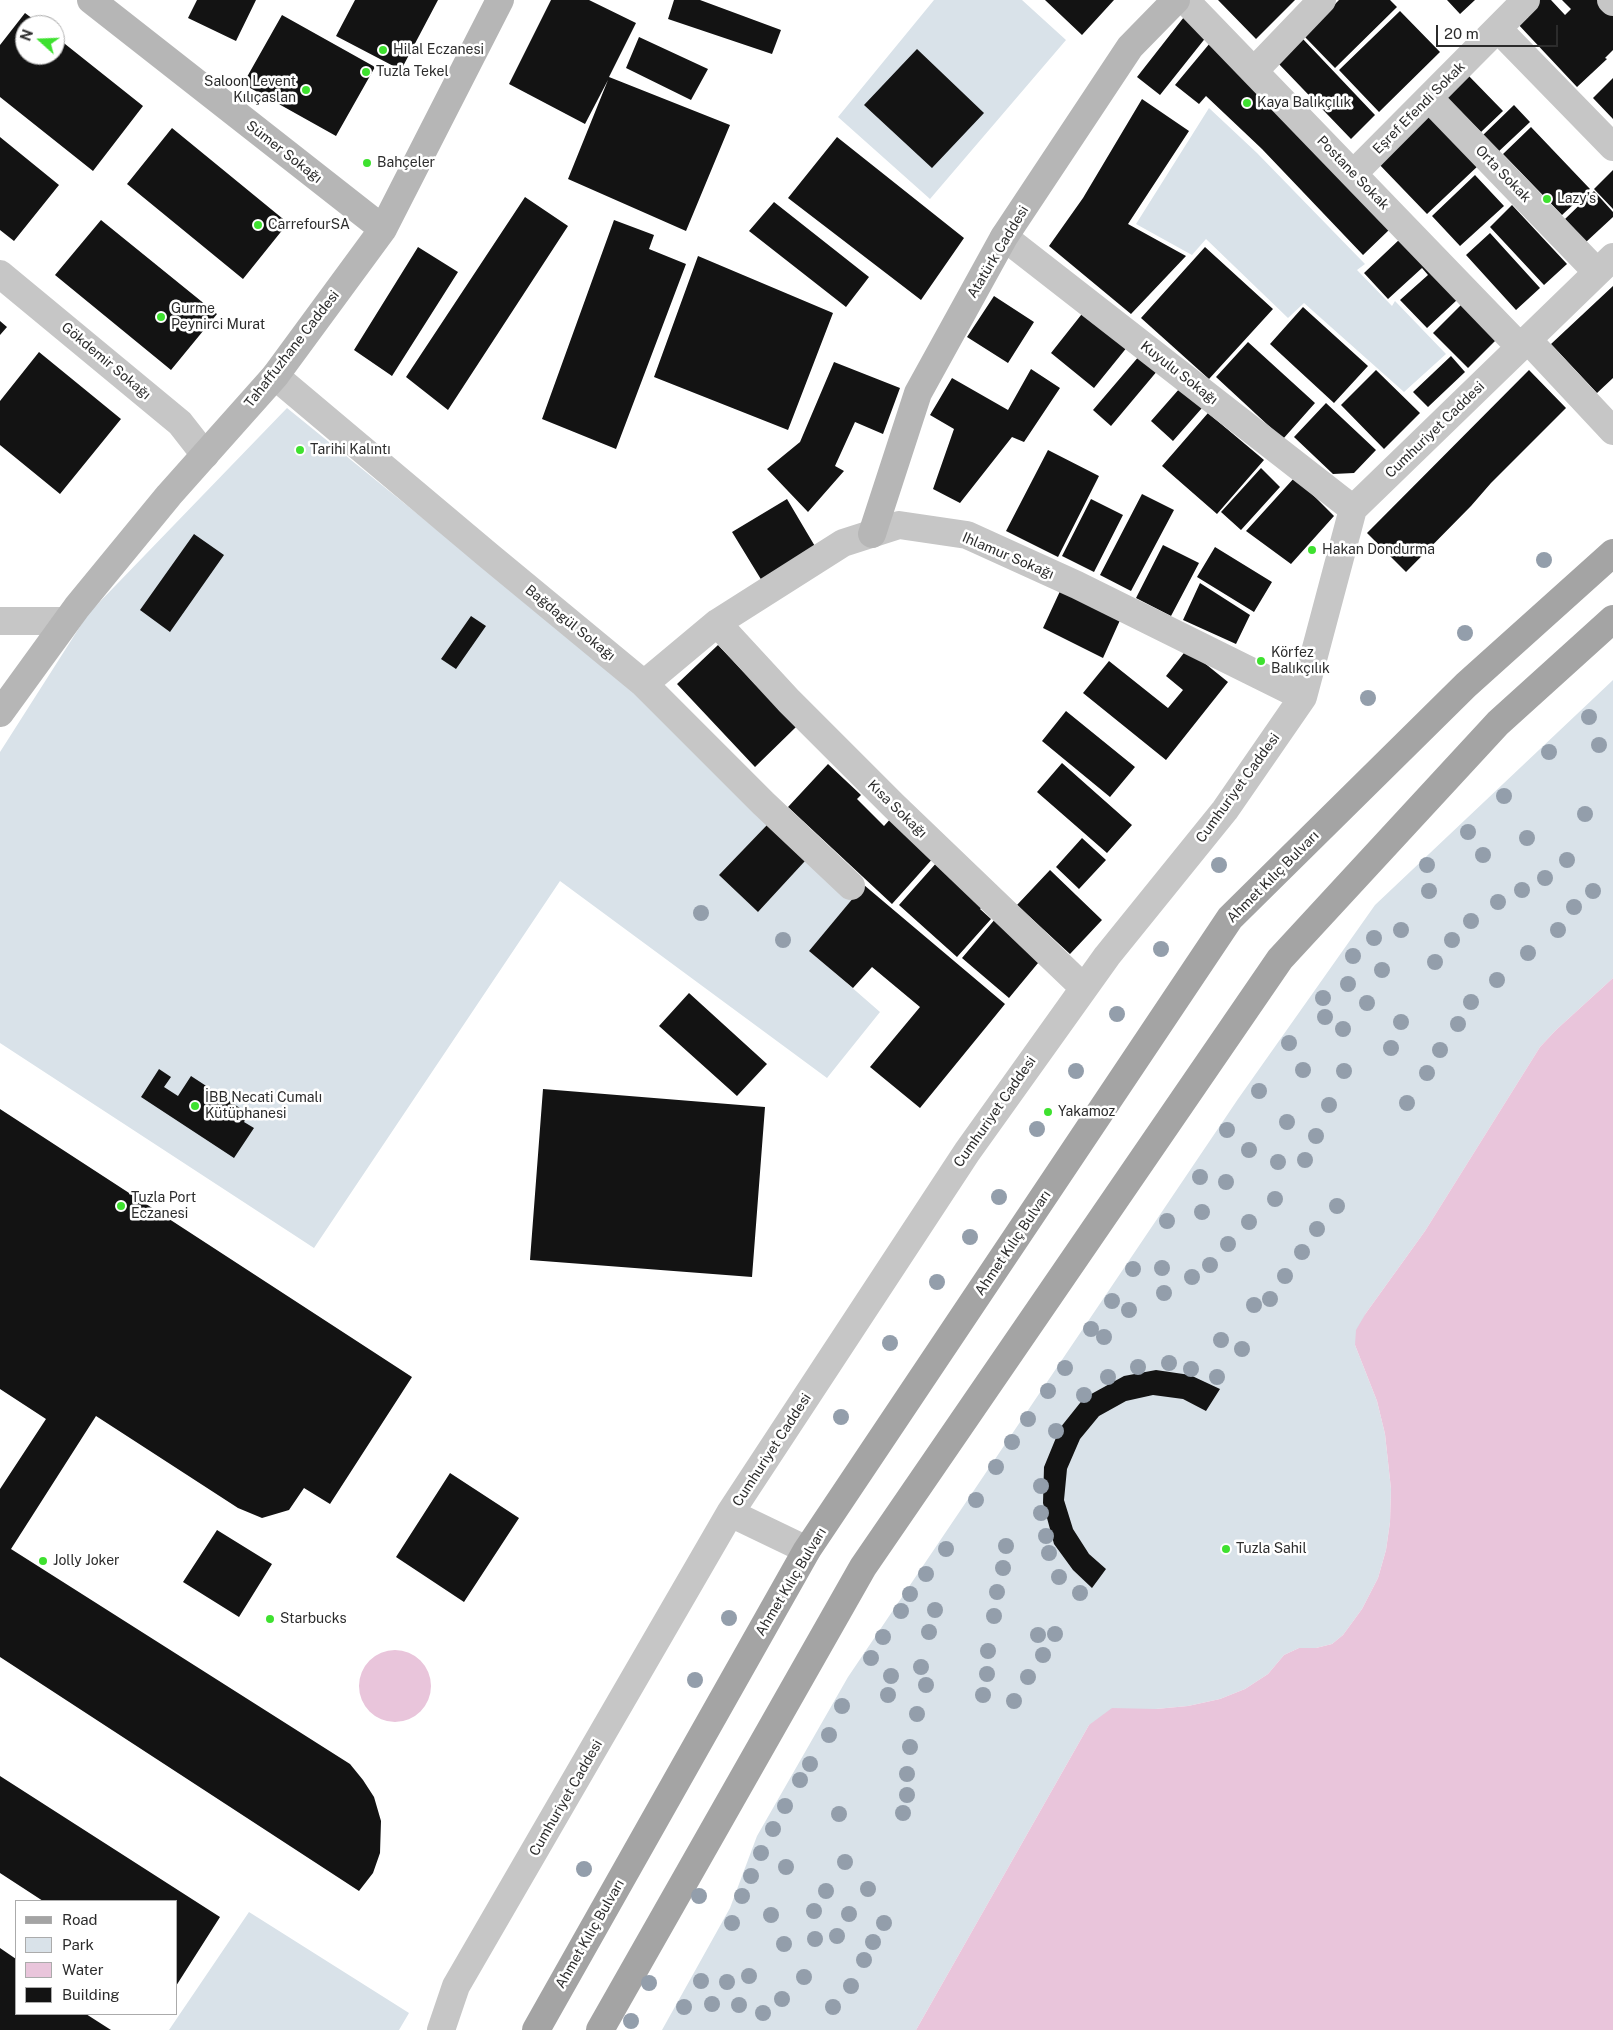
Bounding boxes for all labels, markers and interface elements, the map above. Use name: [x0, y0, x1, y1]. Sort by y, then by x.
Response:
north arrow: [15, 15, 65, 65]
scale bar: [1438, 15, 1560, 47]
text: 20 m: [1444, 25, 1479, 42]
text: N: [17, 27, 36, 43]
place label: Hilal Eczanesi: [393, 42, 484, 58]
marker: Hilal Eczanesi: [377, 44, 389, 56]
street label: Eşref Efendi Sokak: [1369, 58, 1469, 158]
place label: Tuzla Tekel: [376, 64, 449, 80]
marker: Tuzla Tekel: [360, 66, 372, 78]
place label: Saloon Levent Kılıçaslan: [204, 74, 296, 106]
marker: Saloon Levent Kılıçaslan: [300, 84, 312, 96]
place label: Kaya Balıkçılık: [1257, 95, 1351, 111]
marker: Kaya Balıkçılık: [1241, 97, 1253, 109]
street label: Sümer Sokağı: [243, 117, 325, 187]
street label: Postane Sokak: [1313, 132, 1393, 214]
street label: Orta Sokak: [1472, 142, 1534, 206]
place label: Bahçeler: [377, 155, 435, 171]
marker: Bahçeler: [361, 157, 373, 169]
place label: Lazy’s: [1557, 191, 1596, 207]
marker: Lazy’s: [1541, 193, 1553, 205]
street label: Atatürk Caddesi: [964, 203, 1032, 301]
place label: CarrefourSA: [268, 217, 350, 233]
marker: CarrefourSA: [252, 219, 264, 231]
street label: Tahaffuzhane Caddesi: [241, 287, 343, 411]
place label: Gurme Peynirci Murat: [171, 301, 265, 334]
marker: Gurme Peynirci Murat: [155, 311, 167, 323]
street label: Gökdemir Sokağı: [58, 319, 154, 403]
street label: Kuyulu Sokağı: [1137, 338, 1221, 408]
street label: Cumhuriyet Caddesi: [1382, 378, 1488, 482]
place label: Tarihi Kalıntı: [310, 442, 391, 458]
marker: Tarihi Kalıntı: [294, 444, 306, 456]
street label: Ihlamur Sokağı: [960, 529, 1056, 583]
place label: Hakan Dondurma: [1322, 542, 1435, 558]
marker: Hakan Dondurma: [1306, 544, 1318, 556]
street label: Bağdagül Sokağı: [522, 582, 618, 664]
place label: Körfez Balıkçılık: [1271, 645, 1330, 678]
marker: Körfez Balıkçılık: [1255, 655, 1267, 667]
street label: Cumhuriyet Caddesi: [1193, 730, 1283, 846]
street label: Kısa Sokağı: [864, 777, 930, 841]
street label: Ahmet Kılıç Bulvarı: [1223, 827, 1323, 927]
street label: Cumhuriyet Caddesi: [950, 1053, 1040, 1171]
place label: İBB Necati Cumalı Kütüphanesi: [205, 1090, 322, 1122]
marker: İBB Necati Cumalı Kütüphanesi: [189, 1100, 201, 1112]
place label: Yakamoz: [1058, 1104, 1115, 1120]
marker: Yakamoz: [1042, 1106, 1054, 1118]
street label: Ahmet Kılıç Bulvarı: [972, 1187, 1054, 1299]
place label: Tuzla Port Eczanesi: [131, 1190, 196, 1222]
marker: Tuzla Port Eczanesi: [115, 1200, 127, 1212]
street label: Cumhuriyet Caddesi: [729, 1390, 815, 1510]
street label: Ahmet Kılıç Bulvarı: [752, 1525, 830, 1639]
place label: Tuzla Sahil: [1236, 1541, 1307, 1557]
marker: Tuzla Sahil: [1220, 1543, 1232, 1555]
place label: Jolly Joker: [53, 1553, 120, 1569]
marker: Jolly Joker: [37, 1555, 49, 1567]
place label: Starbucks: [280, 1611, 346, 1627]
marker: Starbucks: [264, 1613, 276, 1625]
street label: Cumhuriyet Caddesi: [526, 1737, 606, 1859]
street label: Ahmet Kılıç Bulvarı: [552, 1876, 628, 1992]
legend: [15, 1900, 178, 2015]
text: Road: [62, 1911, 98, 1928]
text: Park: [62, 1936, 94, 1953]
text: Water: [62, 1961, 104, 1978]
text: Building: [62, 1986, 120, 2003]

